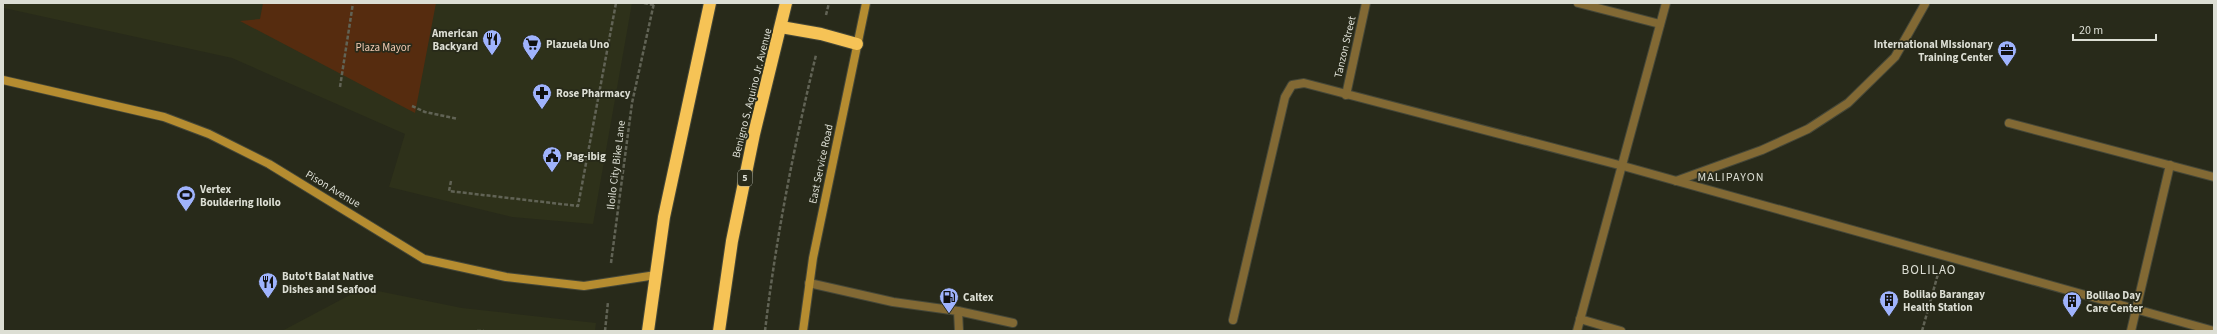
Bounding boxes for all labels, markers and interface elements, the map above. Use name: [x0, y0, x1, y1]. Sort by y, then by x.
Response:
street label: Tanzon Street: [1331, 14, 1359, 79]
scale bar: [2073, 16, 2156, 42]
text: 20 m: [2079, 22, 2103, 39]
place label: American Backyard: [431, 26, 478, 54]
street label: Benigno S. Aquino Jr. Avenue: [729, 26, 776, 160]
restaurant icon: American Backyard: [481, 28, 503, 56]
supermarket icon: Plazuela Uno: [521, 33, 543, 61]
place label: Plazuela Uno: [546, 37, 609, 52]
place label: International MIssionary Training Center: [1874, 37, 1994, 65]
office icon: International MIssionary Training Center: [1996, 39, 2018, 67]
park label: Plaza Mayor: [355, 40, 411, 55]
pharmacy icon: Rose Pharmacy: [531, 82, 553, 110]
place label: Rose Pharmacy: [556, 86, 631, 101]
street label: Iloilo City Bike Lane: [603, 119, 629, 210]
street label: East Service Road: [805, 123, 837, 205]
public building icon: Pag-ibig: [541, 145, 563, 173]
place label: Pag-ibig: [566, 149, 606, 164]
street label: Pison Avenue: [303, 167, 364, 212]
district label: MALIPAYON: [1697, 169, 1765, 186]
road number: 5: [738, 170, 752, 186]
place label: Vertex Bouldering Iloilo: [199, 182, 281, 210]
sports icon: Vertex Bouldering Iloilo: [175, 184, 197, 212]
district label: BOLILAO: [1902, 261, 1956, 279]
place label: Buto't Balat Native Dishes and Seafood: [282, 269, 376, 297]
restaurant icon: Buto't Balat Native Dishes and Seafood: [257, 271, 279, 299]
fuel station icon: Caltex: [938, 286, 960, 314]
place label: Bolilao Barangay Health Station: [1903, 287, 1985, 315]
place label: Bolilao Day Care Center: [2086, 288, 2143, 316]
building icon: Bolilao Barangay Health Station: [1878, 289, 1900, 317]
place label: Caltex: [963, 290, 994, 305]
building icon: Bolilao Day Care Center: [2061, 290, 2083, 318]

